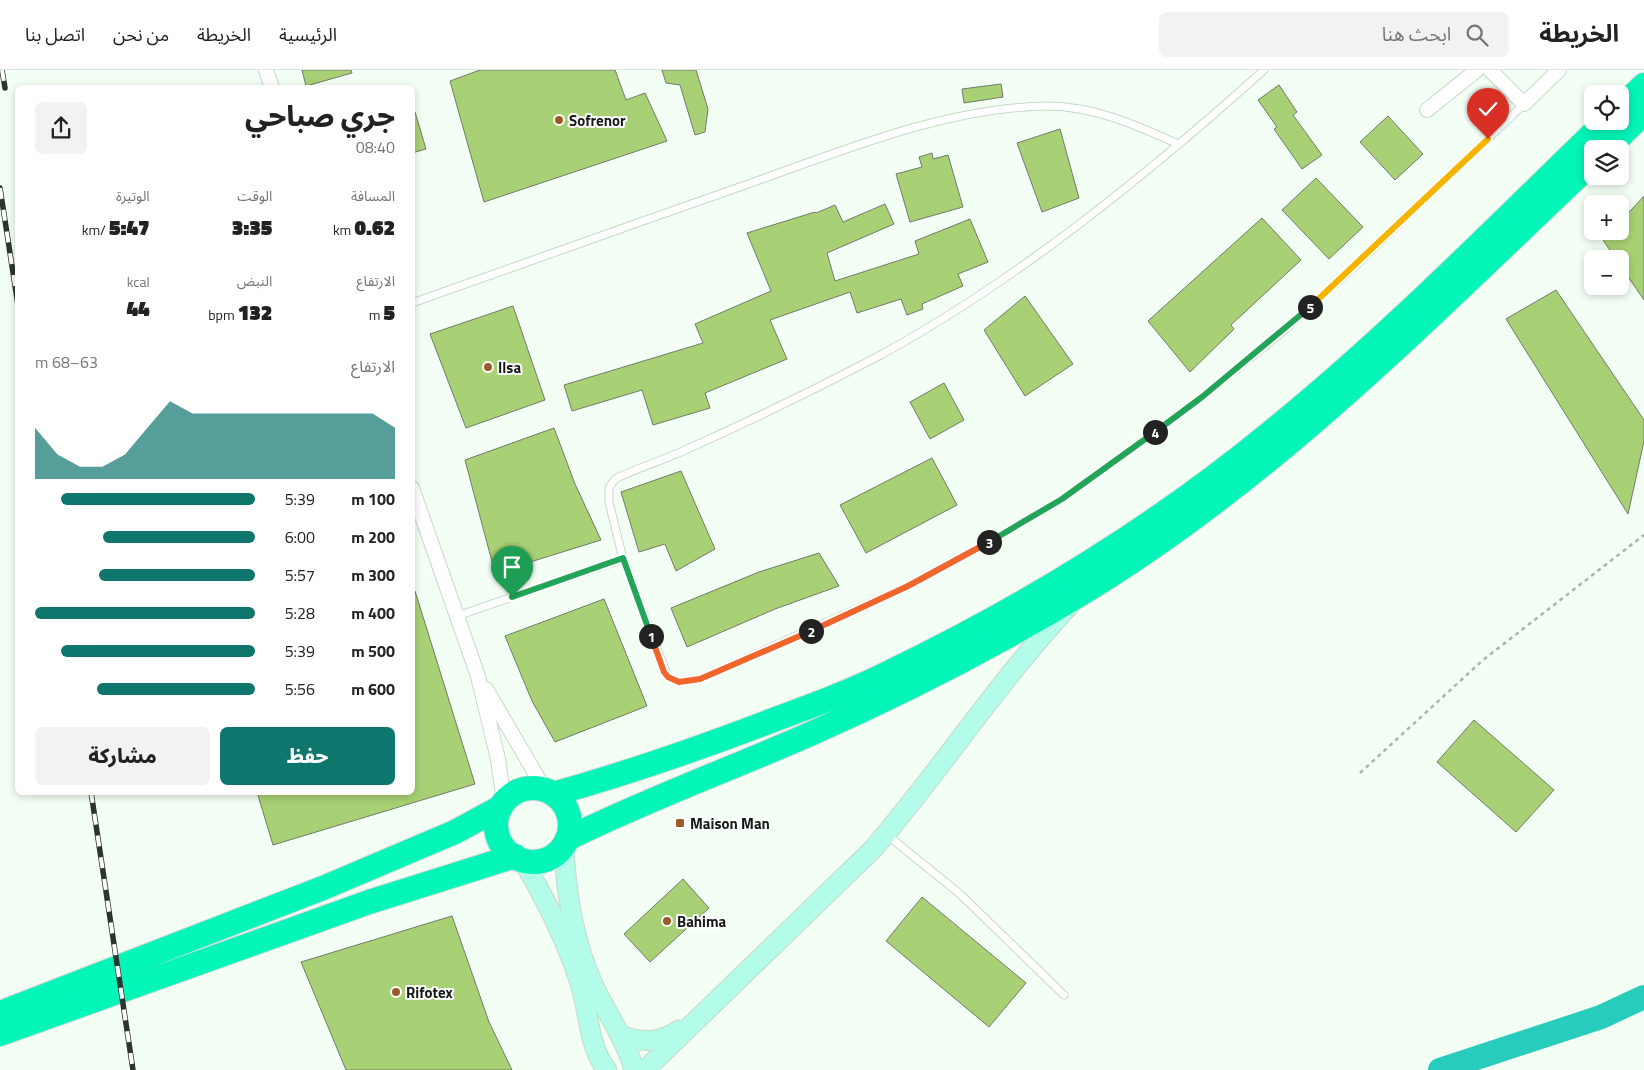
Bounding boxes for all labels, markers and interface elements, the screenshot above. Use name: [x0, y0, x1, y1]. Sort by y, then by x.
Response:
search box: [1159, 12, 1509, 57]
text: الخريطة: [1539, 15, 1619, 51]
text: ابحث هنا: [1382, 19, 1451, 48]
text: اتصل بنا: [25, 21, 85, 48]
text: من نحن: [113, 21, 169, 48]
text: الخريطة: [197, 21, 251, 48]
text: الرئيسية: [279, 21, 337, 48]
icon: search: [1463, 21, 1491, 49]
map controls: [1584, 85, 1629, 295]
button: locate: [1584, 85, 1629, 130]
pin: [1467, 88, 1509, 139]
text: جري صباحي: [245, 94, 395, 137]
icon: check: [1474, 95, 1502, 123]
button: share: [35, 102, 87, 154]
place label: Sofrenor: [569, 109, 626, 132]
marker: Sofrenor: [553, 114, 565, 126]
text: 08:40: [356, 135, 395, 159]
button: layers: [1584, 140, 1629, 185]
text: الوتيرة: [116, 185, 150, 206]
text: الوقت: [237, 185, 272, 206]
text: المسافة: [351, 185, 395, 206]
button: +: [1584, 195, 1629, 240]
text: 5:47: [109, 211, 150, 243]
text: 3:35: [232, 211, 272, 243]
text: 0.62: [354, 211, 395, 243]
text: /km: [82, 219, 109, 240]
text: km: [333, 219, 354, 240]
button: −: [1584, 250, 1629, 295]
text: النبض: [237, 270, 272, 291]
text: الارتفاع: [357, 270, 395, 291]
text: kcal: [127, 271, 150, 292]
text: 44: [127, 292, 150, 324]
pin: 5: [1298, 294, 1322, 320]
text: 132: [238, 296, 272, 328]
text: 5: [383, 296, 395, 328]
text: 5: [1307, 297, 1314, 318]
text: bpm: [208, 304, 238, 325]
text: m: [369, 304, 383, 325]
text: 63–68 m: [35, 350, 98, 374]
text: الارتفاع: [351, 354, 395, 378]
place label: Ilsa: [498, 356, 521, 379]
marker: Ilsa: [482, 361, 494, 373]
pin: 4: [1142, 420, 1168, 444]
text: 4: [1152, 422, 1159, 443]
text: 5:39: [285, 487, 315, 511]
text: 100 m: [351, 487, 395, 511]
text: 6:00: [285, 525, 315, 549]
text: 200 m: [351, 525, 395, 549]
pin: 3: [976, 530, 1002, 554]
text: 3: [986, 532, 993, 553]
pin: [491, 546, 533, 597]
icon: arrive: [498, 553, 526, 581]
text: 5:57: [285, 563, 315, 587]
text: 300 m: [351, 563, 395, 587]
text: 5:28: [285, 601, 315, 625]
text: 400 m: [351, 601, 395, 625]
pin: 2: [798, 618, 824, 644]
text: 2: [808, 621, 815, 642]
pin: 1: [638, 624, 664, 648]
text: 1: [648, 626, 655, 647]
text: 5:39: [285, 639, 315, 663]
text: 500 m: [351, 639, 395, 663]
text: 5:56: [285, 677, 315, 701]
text: 600 m: [351, 677, 395, 701]
button: مشاركة: [35, 727, 210, 785]
button: حفظ: [220, 727, 395, 785]
place label: Maison Man: [690, 812, 770, 835]
marker: Maison Man: [674, 817, 686, 829]
place label: Bahima: [677, 910, 727, 933]
marker: Bahima: [661, 915, 673, 927]
place label: Rifotex: [406, 981, 453, 1004]
marker: Rifotex: [390, 986, 402, 998]

